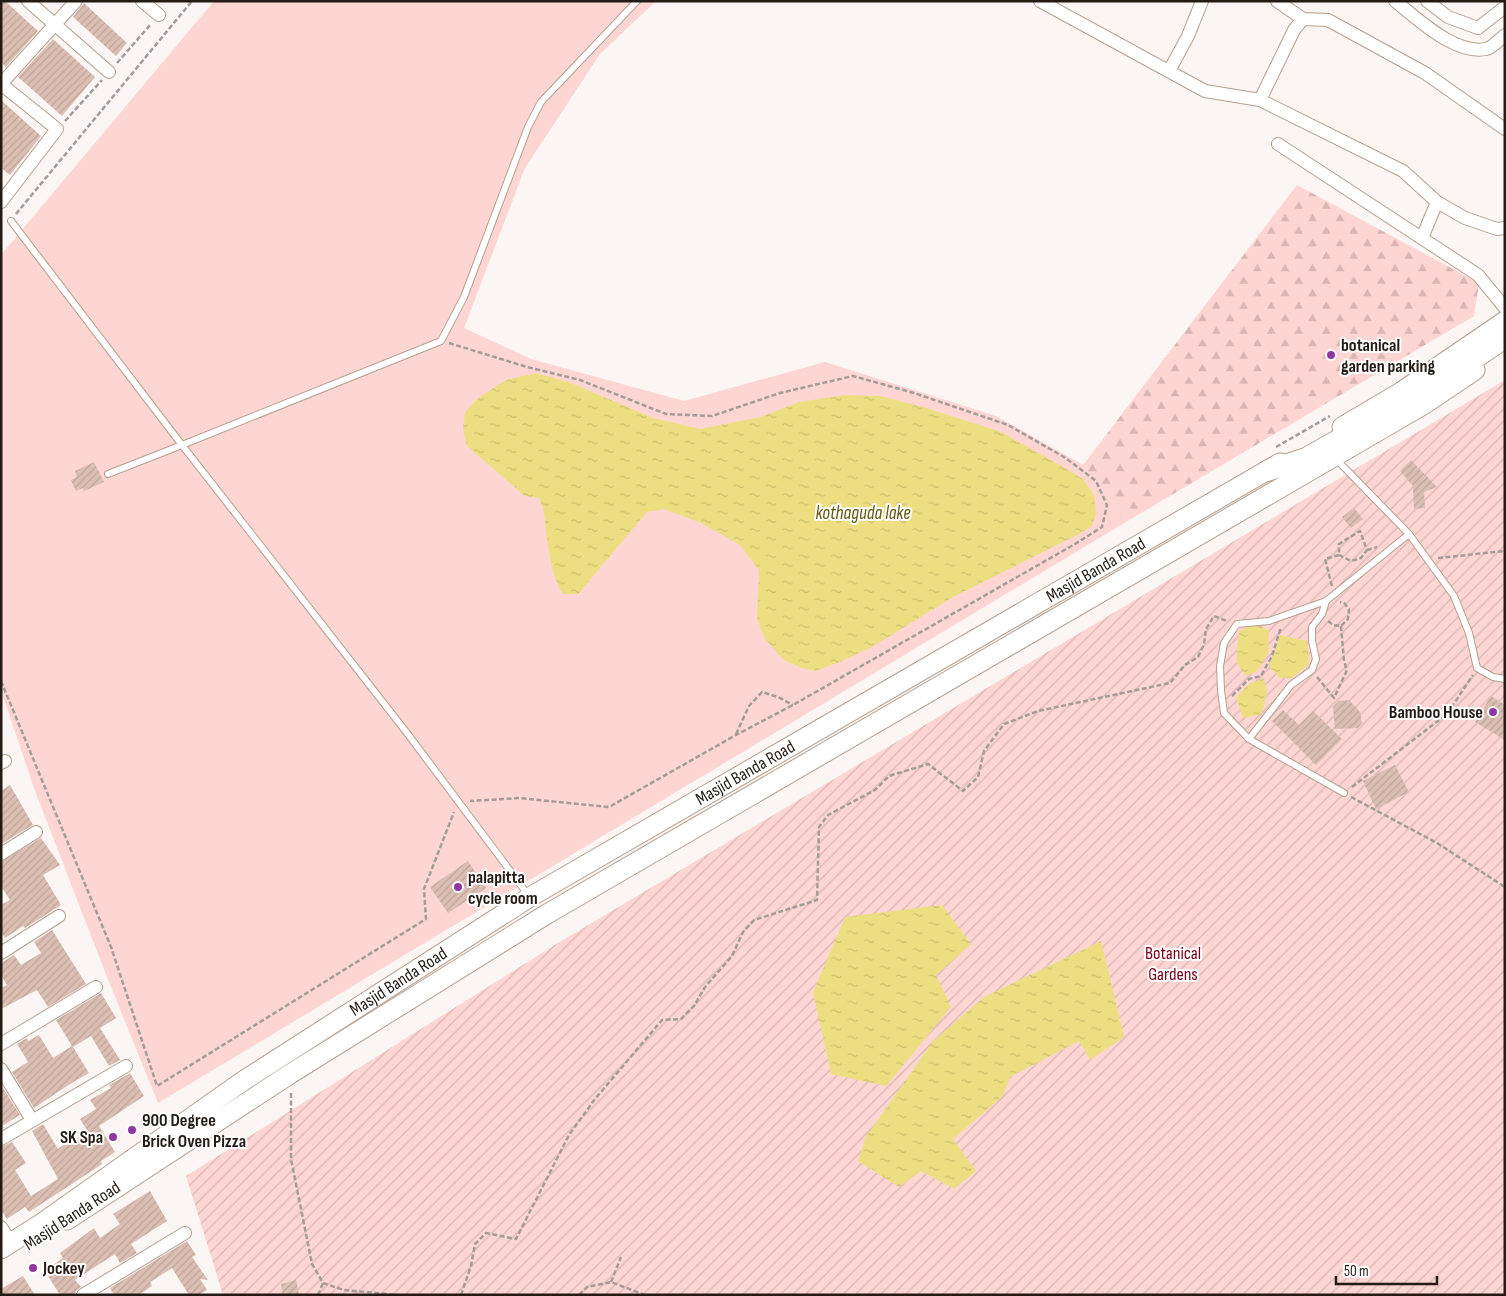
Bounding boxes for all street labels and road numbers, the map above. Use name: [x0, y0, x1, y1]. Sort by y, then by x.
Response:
street label: Masjid Banda Road: [1042, 533, 1149, 607]
street label: Masjid Banda Road: [692, 736, 798, 809]
street label: Masjid Banda Road: [346, 943, 451, 1020]
street label: Masjid Banda Road: [20, 1177, 124, 1255]

